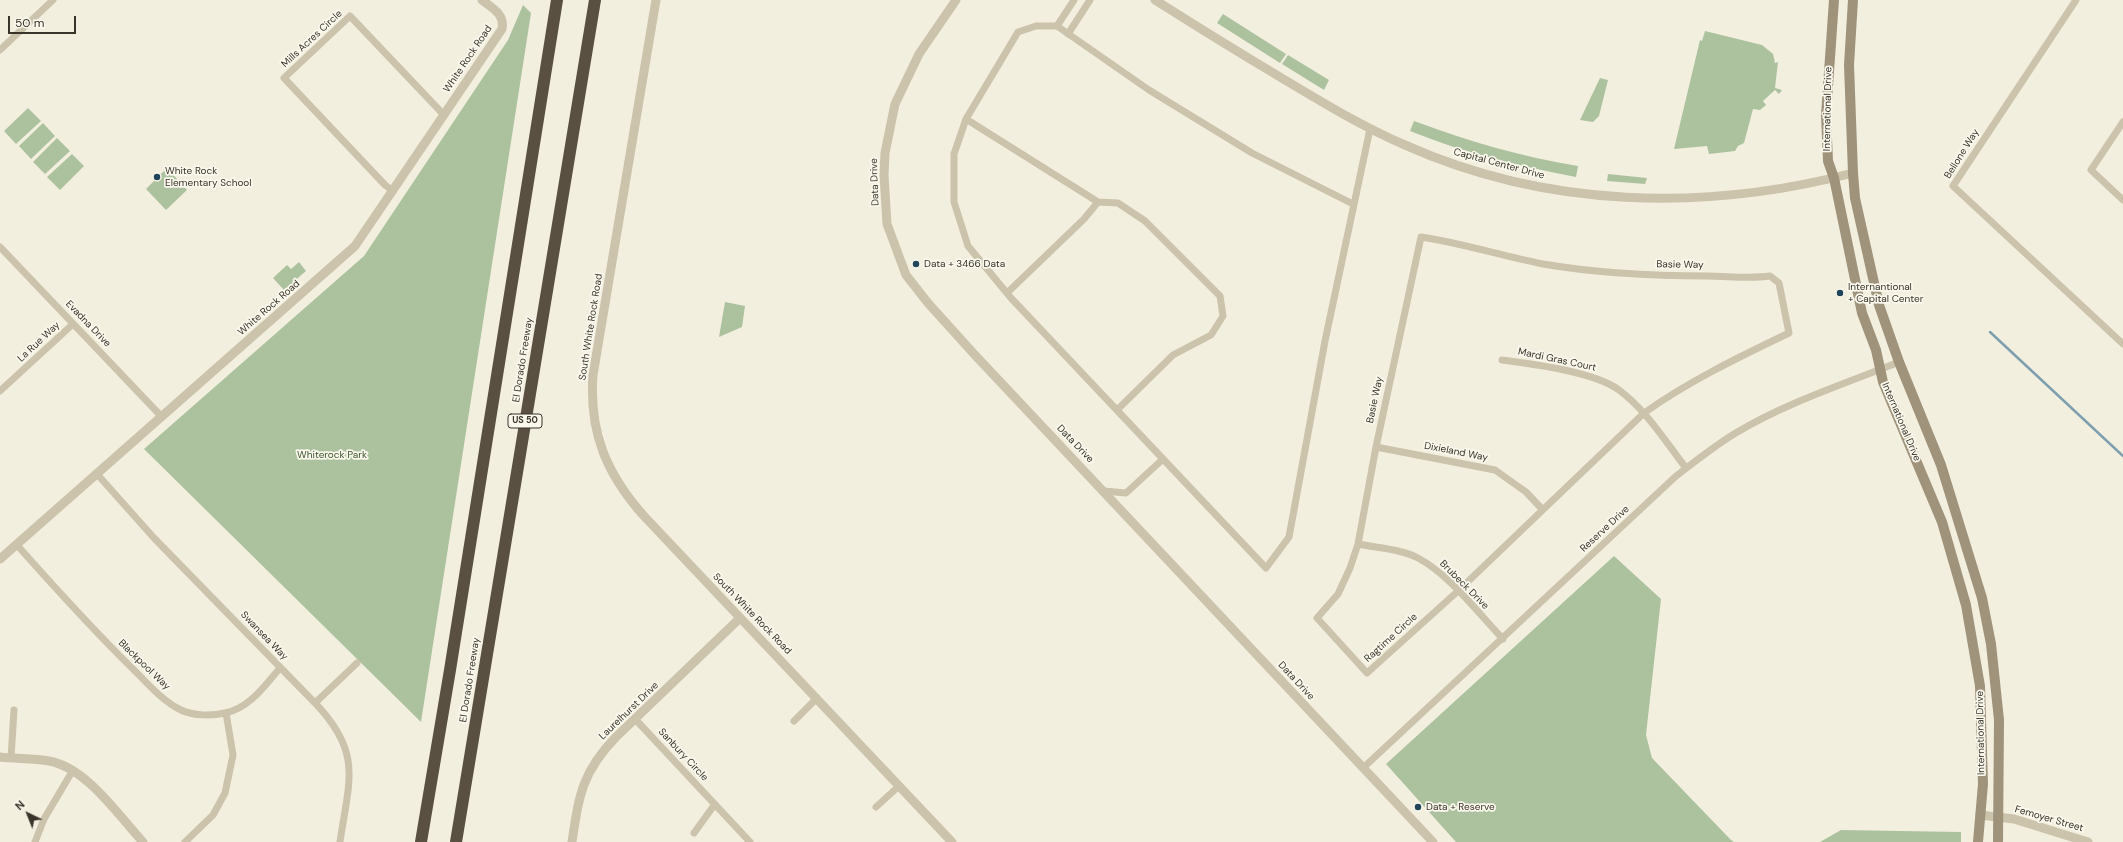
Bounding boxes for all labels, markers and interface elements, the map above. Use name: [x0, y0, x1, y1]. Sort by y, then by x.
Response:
scale bar: [10, 8, 78, 34]
street label: Mills Acres Circle: [279, 8, 345, 70]
text: 50 m: [15, 15, 44, 31]
street label: White Rock Road: [441, 23, 495, 95]
street label: International Drive: [1821, 67, 1835, 151]
street label: Bellone Way: [1942, 127, 1982, 181]
street label: Capital Center Drive: [1452, 146, 1546, 182]
street label: Data Drive: [868, 158, 882, 206]
place label: White Rock Elementary School: [165, 165, 252, 188]
marker: White Rock Elementary School: [152, 172, 162, 182]
place label: Data + 3466 Data: [924, 258, 1005, 270]
marker: Data + 3466 Data: [911, 259, 921, 269]
street label: Basie Way: [1656, 259, 1704, 271]
street label: South White Rock Road: [577, 273, 605, 381]
street label: White Rock Road: [236, 278, 302, 338]
place label: Internantional + Capital Center: [1848, 281, 1923, 304]
marker: Internantional + Capital Center: [1835, 288, 1845, 298]
street label: Evadna Drive: [63, 298, 113, 350]
street label: El Dorado Freeway: [510, 317, 536, 403]
street label: La Rue Way: [15, 319, 63, 365]
street label: Mardi Gras Court: [1517, 346, 1597, 374]
street label: Basie Way: [1364, 376, 1386, 424]
street label: International Drive: [1879, 381, 1923, 463]
road number: US 50: [508, 414, 542, 428]
street label: Data Drive: [1054, 423, 1096, 465]
street label: Dixieland Way: [1423, 440, 1489, 464]
park label: Whiterock Park: [297, 449, 367, 461]
street label: Reserve Drive: [1578, 503, 1632, 555]
street label: Brubeck Drive: [1437, 558, 1491, 612]
street label: South White Rock Road: [710, 571, 794, 657]
street label: Swansea Way: [238, 609, 290, 663]
street label: Ragtime Circle: [1362, 611, 1420, 665]
street label: Blackpool Way: [116, 637, 172, 693]
street label: El Dorado Freeway: [457, 637, 483, 723]
street label: Data Drive: [1275, 659, 1317, 703]
street label: Laurelhurst Drive: [597, 680, 661, 742]
street label: International Drive: [1974, 691, 1988, 775]
street label: Sanbury Circle: [656, 726, 710, 784]
north arrow: [8, 794, 48, 834]
text: N: [12, 797, 28, 813]
place label: Data + Reserve: [1426, 801, 1495, 813]
marker: Data + Reserve: [1413, 802, 1423, 812]
street label: Femoyer Street: [2013, 803, 2085, 835]

